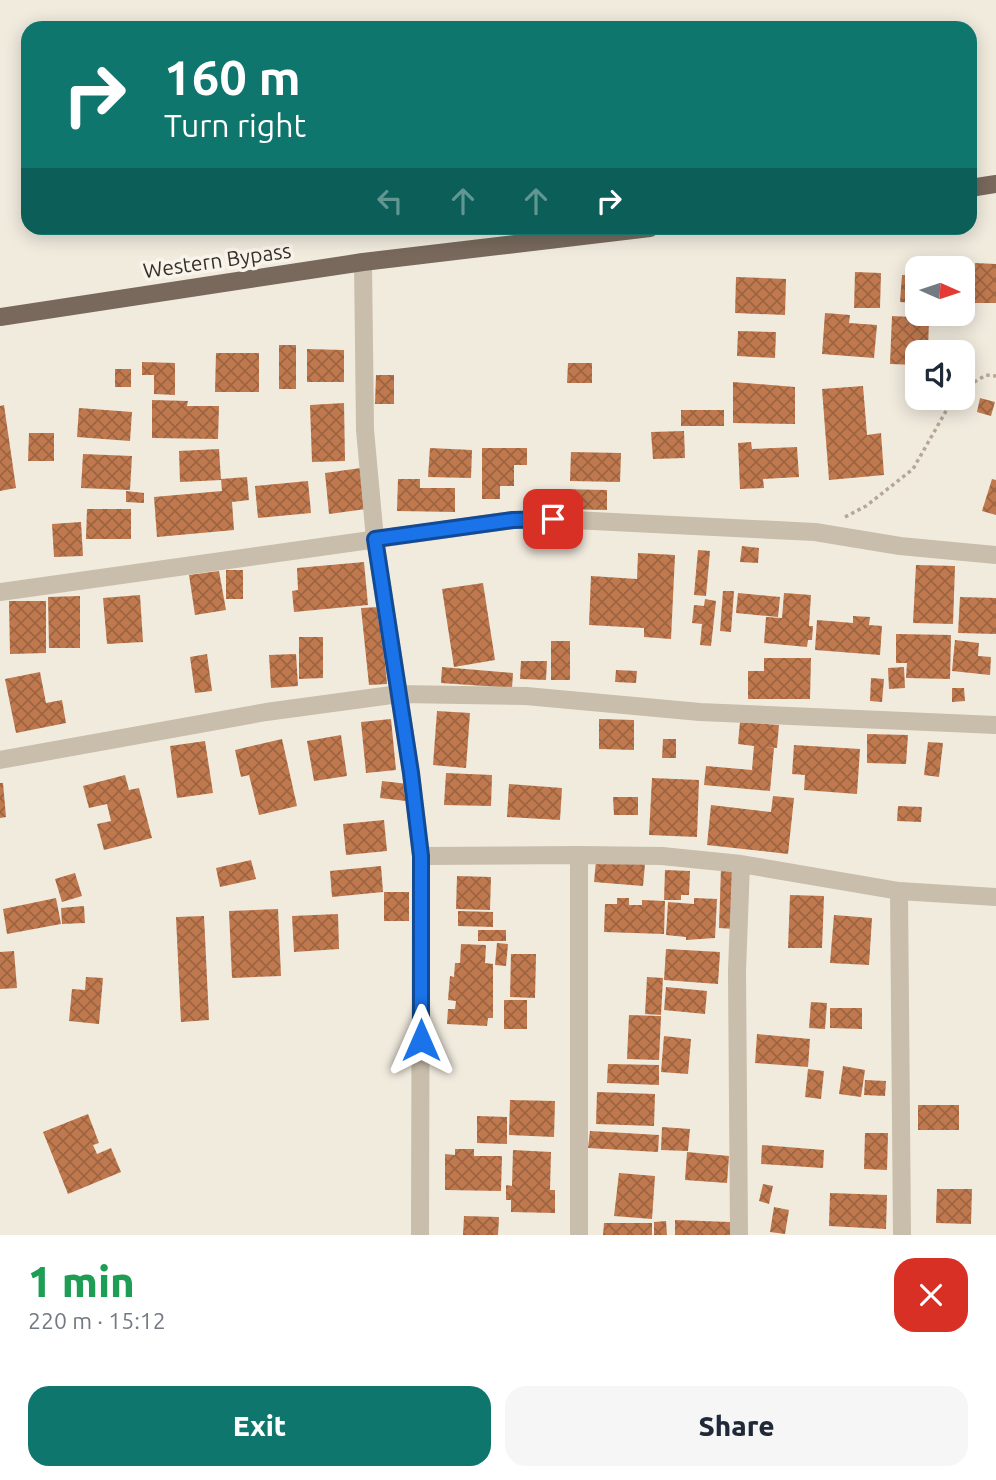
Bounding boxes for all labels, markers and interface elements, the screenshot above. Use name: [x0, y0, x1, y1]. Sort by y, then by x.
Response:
icon: right: [49, 49, 140, 140]
text: 160 m: [164, 49, 301, 104]
text: Turn right: [164, 107, 306, 143]
icon: left: [371, 182, 409, 220]
icon: ahead: [444, 182, 482, 220]
icon: ahead: [517, 182, 555, 220]
icon: right: [590, 182, 628, 220]
street label: Western Bypass: [141, 238, 293, 282]
north arrow: [905, 256, 975, 326]
map controls: [905, 256, 975, 410]
button: sound: [905, 340, 975, 410]
pin: [523, 489, 583, 549]
icon: arrive: [534, 500, 572, 538]
position arrow: [384, 1003, 458, 1077]
text: 1 min: [28, 1258, 135, 1305]
button: close: [894, 1258, 968, 1332]
text: 220 m · 15:12: [28, 1308, 166, 1333]
button: Exit: [28, 1386, 491, 1466]
button: Share: [505, 1386, 968, 1466]

